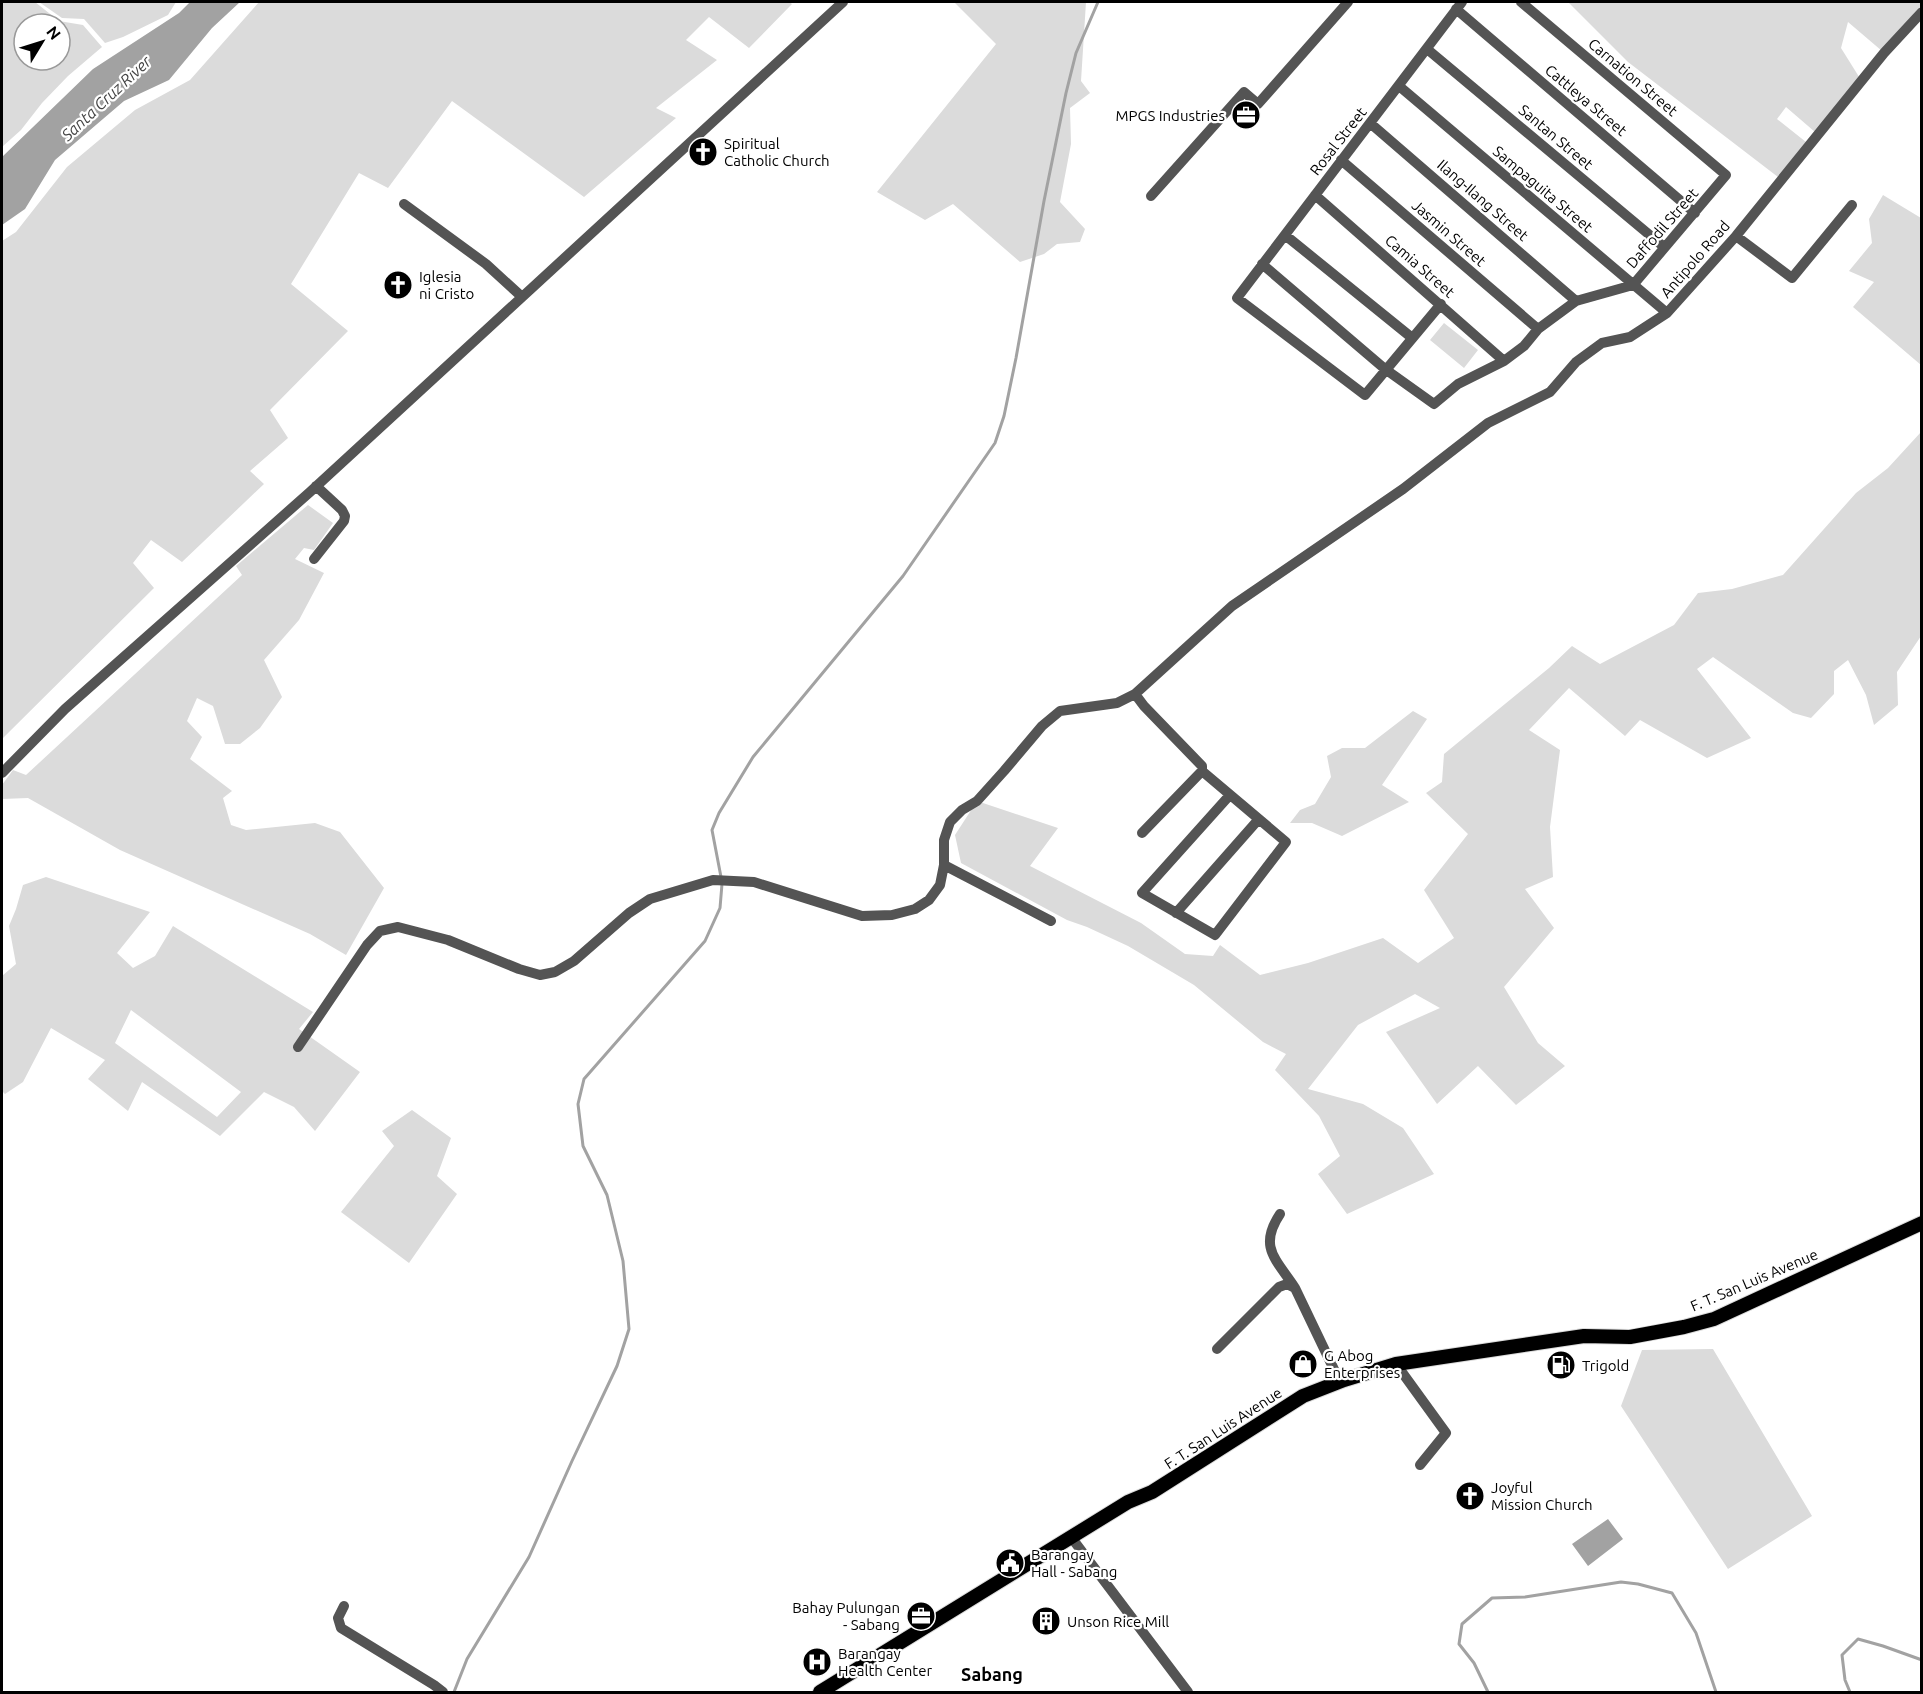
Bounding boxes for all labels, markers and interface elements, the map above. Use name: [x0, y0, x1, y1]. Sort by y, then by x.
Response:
north arrow: [12, 12, 72, 72]
text: N: [43, 23, 65, 43]
street label: Carnation Street: [1585, 35, 1681, 119]
water label: Santa Cruz River: [57, 51, 155, 145]
street label: Cattleya Street: [1542, 61, 1630, 139]
office icon: MPGS Industries: [1230, 99, 1262, 131]
street label: Santan Street: [1515, 101, 1597, 173]
street label: Rosal Street: [1306, 104, 1370, 178]
place label: MPGS Industries: [1115, 107, 1225, 124]
place label: Spiritual Catholic Church: [724, 135, 830, 169]
church icon: Spiritual Catholic Church: [687, 136, 719, 168]
street label: Sampaguita Street: [1490, 142, 1596, 236]
street label: Ilang-Ilang Street: [1434, 156, 1532, 244]
street label: Daffodil Street: [1623, 185, 1701, 271]
street label: Jasmin Street: [1409, 196, 1489, 270]
street label: Antipolo Road: [1657, 217, 1733, 301]
street label: Camia Street: [1382, 231, 1458, 301]
place label: Iglesia ni Cristo: [419, 268, 474, 302]
church icon: Iglesia ni Cristo: [382, 269, 414, 301]
street label: F. T. San Luis Avenue: [1688, 1245, 1820, 1315]
place label: G Abog Enterprises: [1324, 1347, 1400, 1381]
shop icon: G Abog Enterprises: [1287, 1348, 1319, 1380]
fuel station icon: Trigold: [1545, 1349, 1577, 1381]
place label: Trigold: [1582, 1357, 1629, 1374]
street label: F. T. San Luis Avenue: [1161, 1384, 1285, 1472]
place label: Joyful Mission Church: [1491, 1479, 1593, 1513]
church icon: Joyful Mission Church: [1454, 1480, 1486, 1512]
place label: Barangay Hall - Sabang: [1031, 1546, 1118, 1580]
public building icon: Barangay Hall - Sabang: [994, 1547, 1026, 1579]
place label: Bahay Pulungan - Sabang: [792, 1599, 900, 1633]
office icon: Bahay Pulungan - Sabang: [905, 1600, 937, 1632]
building icon: Unson Rice Mill: [1030, 1605, 1062, 1637]
place label: Unson Rice Mill: [1067, 1613, 1169, 1630]
place label: Barangay Health Center: [838, 1645, 932, 1679]
hospital icon: Barangay Health Center: [801, 1646, 833, 1678]
district label: Sabang: [961, 1664, 1023, 1684]

